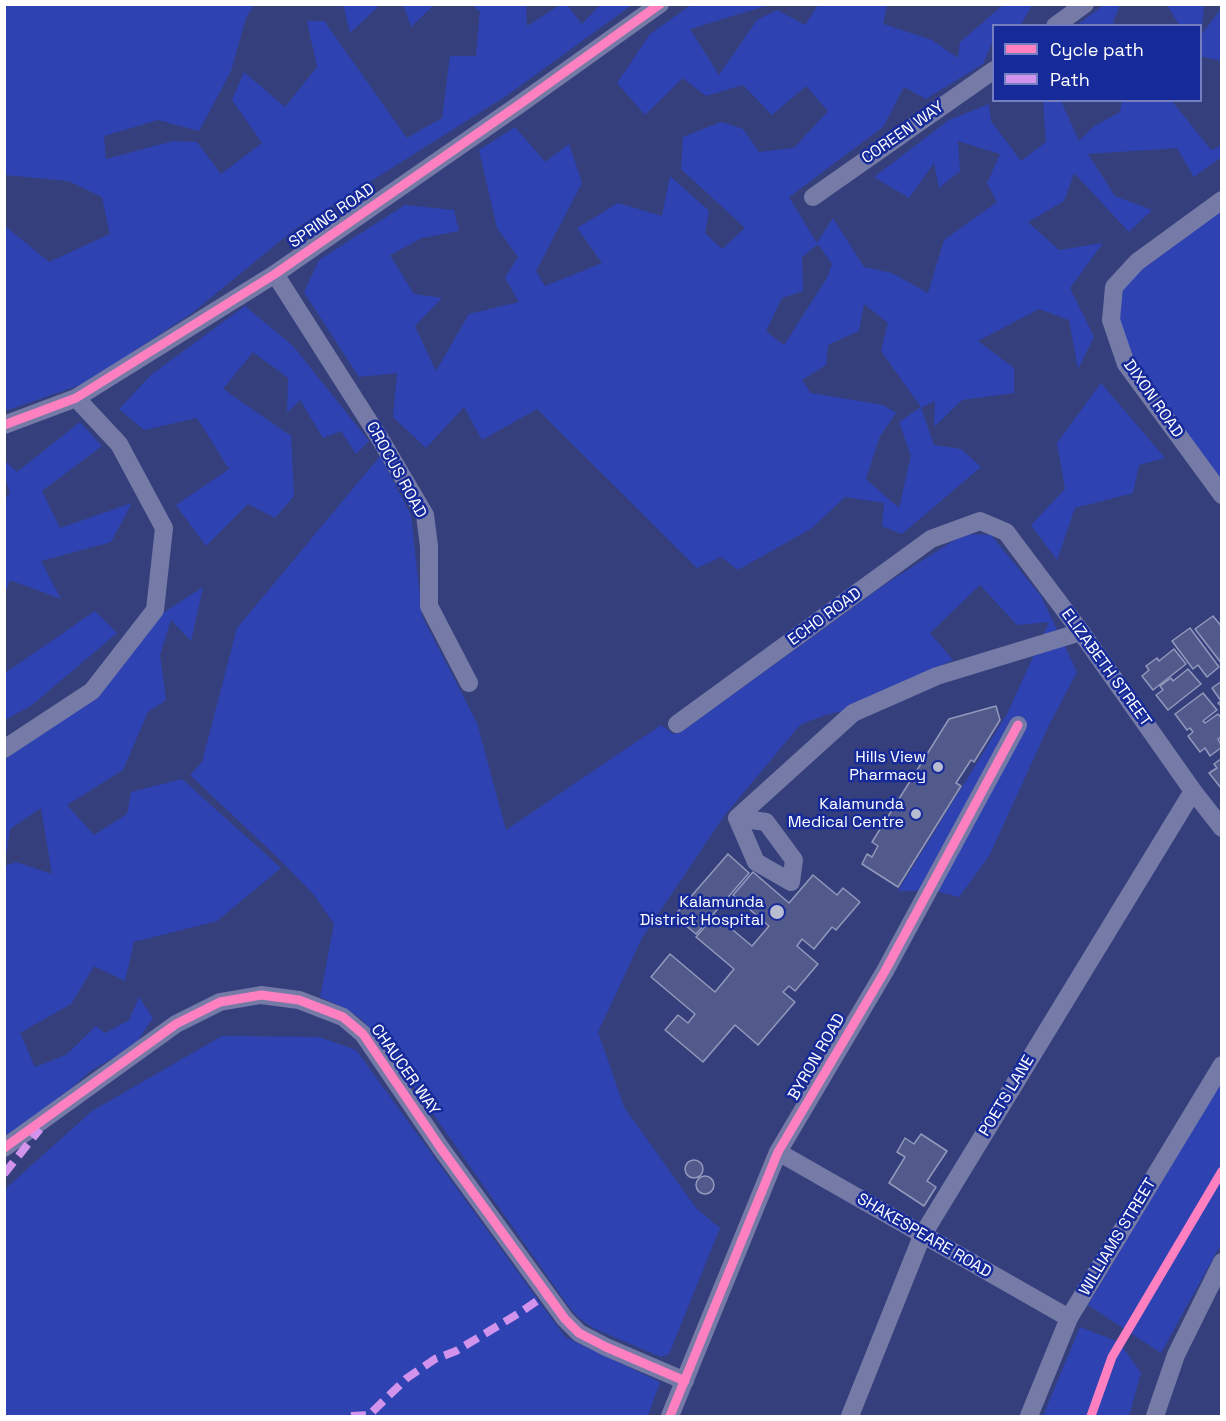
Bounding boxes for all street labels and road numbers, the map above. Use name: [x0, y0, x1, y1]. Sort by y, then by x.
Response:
street label: COREEN WAY: [858, 98, 948, 168]
street label: SPRING ROAD: [286, 179, 378, 253]
street label: DIXON ROAD: [1119, 356, 1187, 442]
street label: CROCUS ROAD: [362, 418, 430, 522]
street label: ECHO ROAD: [785, 584, 865, 650]
street label: ELIZABETH STREET: [1057, 605, 1155, 731]
street label: BYRON ROAD: [784, 1010, 850, 1104]
street label: CHAUCER WAY: [366, 1021, 444, 1119]
street label: POETS LANE: [975, 1052, 1039, 1140]
street label: WILLIAMS STREET: [1075, 1175, 1161, 1299]
street label: SHAKESPEARE ROAD: [853, 1190, 995, 1282]

